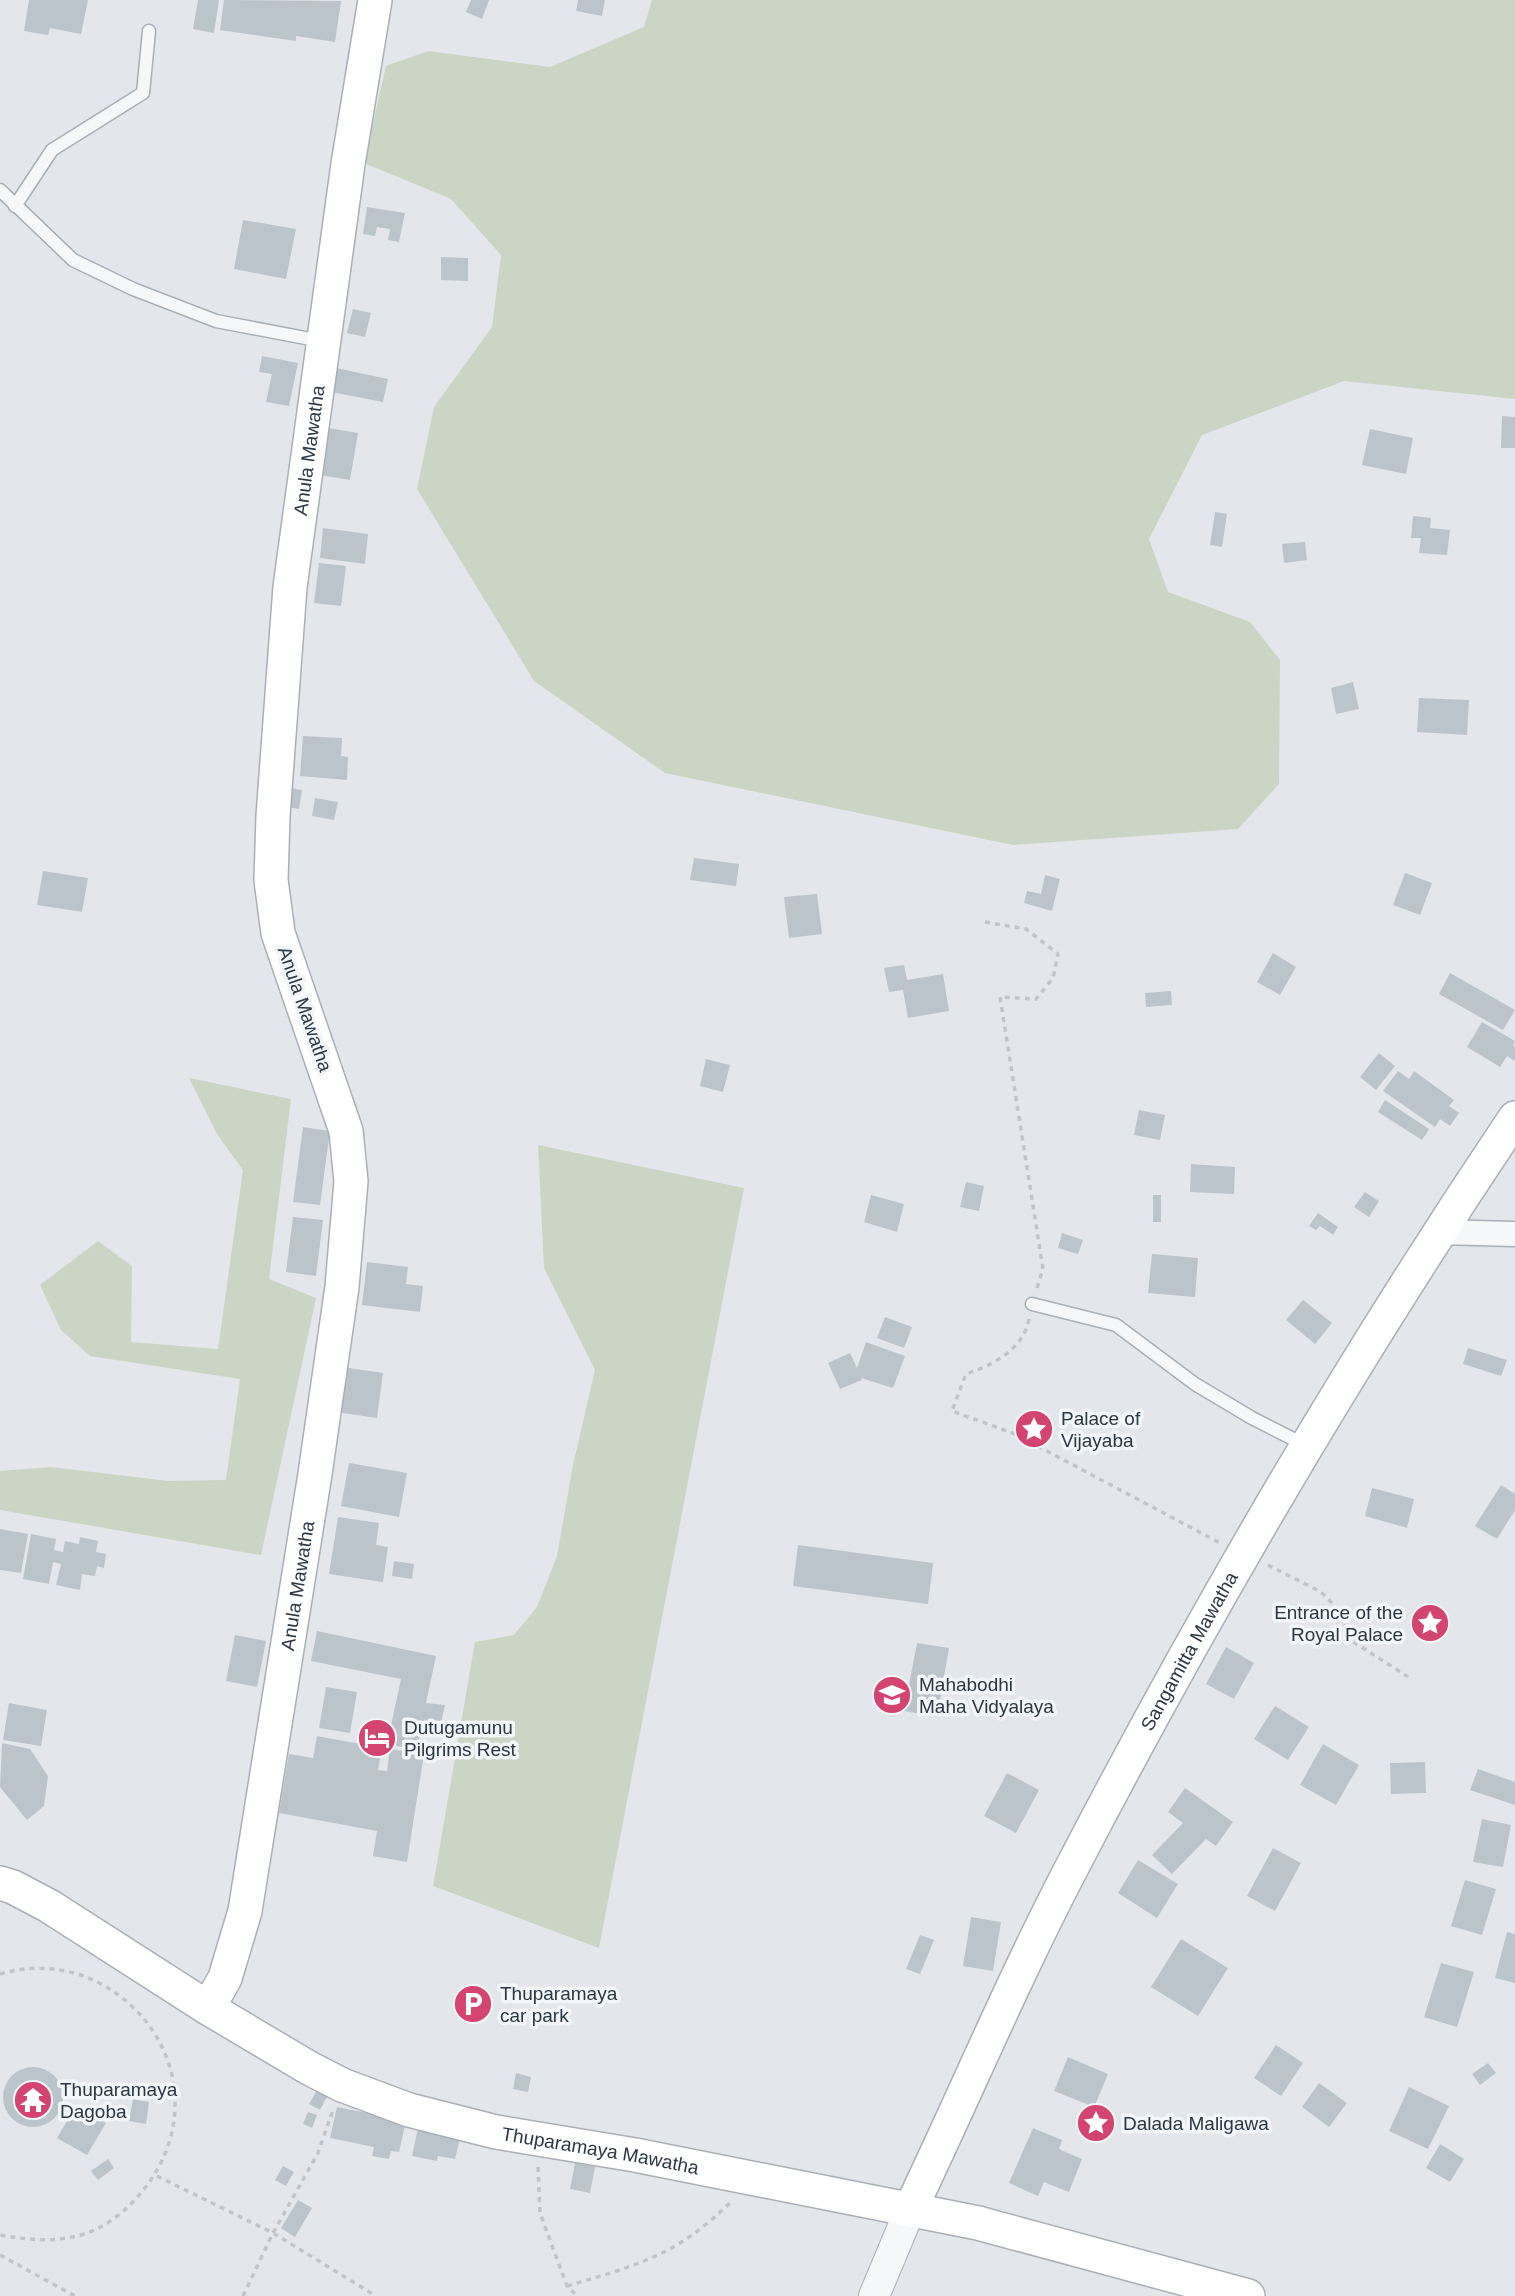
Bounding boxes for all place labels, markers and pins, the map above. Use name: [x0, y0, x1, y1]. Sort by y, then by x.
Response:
place icon: Palace of Vijayaba: [1013, 1408, 1055, 1450]
place label: Palace of Vijayaba: [1061, 1408, 1141, 1451]
place label: Entrance of the Royal Palace: [1274, 1602, 1403, 1645]
place icon: Entrance of the Royal Palace: [1409, 1602, 1451, 1644]
school or university icon: Mahabodhi Maha Vidyalaya: [871, 1674, 913, 1716]
place label: Mahabodhi Maha Vidyalaya: [919, 1674, 1054, 1717]
hotel icon: Dutugamunu Pilgrims Rest: [356, 1717, 398, 1759]
place label: Dutugamunu Pilgrims Rest: [404, 1717, 517, 1760]
parking icon: Thuparamaya car park: [452, 1983, 494, 2025]
place label: Thuparamaya car park: [500, 1983, 618, 2026]
temple icon: Thuparamaya Dagoba: [12, 2079, 54, 2121]
place label: Thuparamaya Dagoba: [60, 2079, 178, 2122]
place icon: Dalada Maligawa: [1075, 2102, 1117, 2144]
place label: Dalada Maligawa: [1123, 2113, 1269, 2134]

